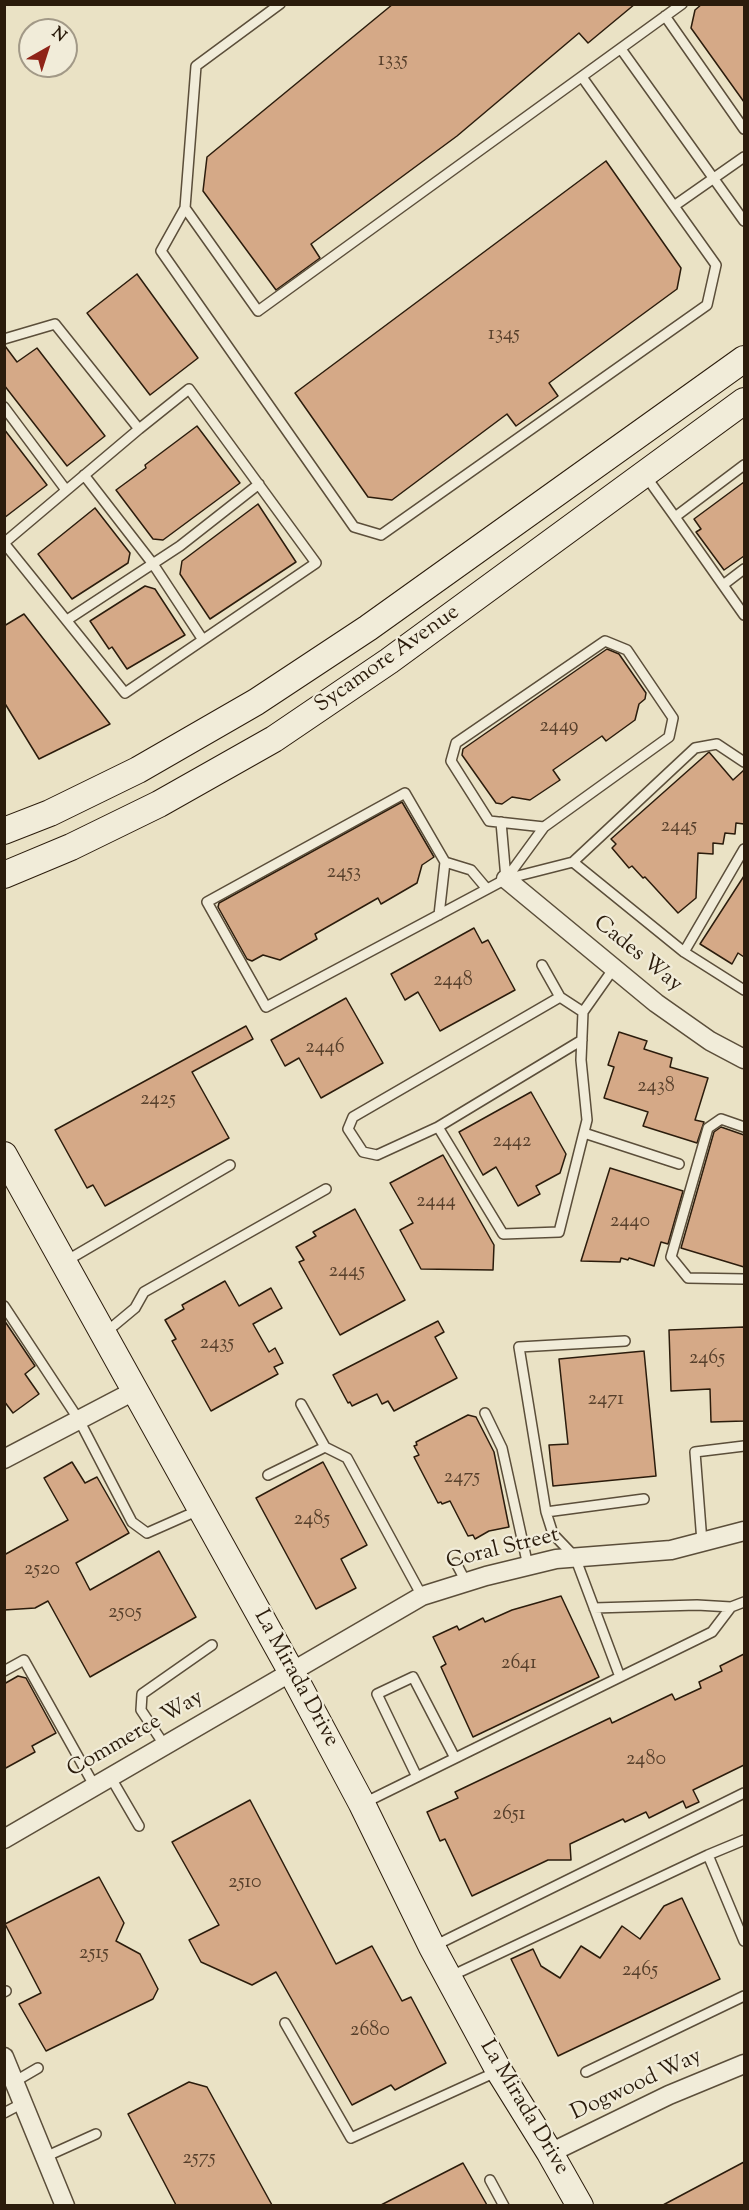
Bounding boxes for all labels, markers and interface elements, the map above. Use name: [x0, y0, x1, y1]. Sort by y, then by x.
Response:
north arrow: [18, 18, 78, 78]
text: N: [46, 22, 71, 48]
house number: 1335: [378, 50, 408, 74]
house number: 1345: [488, 324, 520, 348]
street label: Sycamore Avenue: [311, 600, 465, 720]
house number: 2449: [539, 716, 579, 740]
house number: 2445: [661, 816, 697, 840]
house number: 2453: [327, 862, 361, 886]
street label: Cades Way: [587, 911, 687, 999]
house number: 2448: [433, 970, 473, 994]
house number: 2446: [305, 1037, 345, 1061]
house number: 2438: [637, 1076, 675, 1100]
house number: 2425: [140, 1089, 176, 1113]
house number: 2442: [493, 1131, 531, 1155]
house number: 2444: [416, 1191, 456, 1215]
house number: 2440: [610, 1211, 650, 1235]
house number: 2445: [329, 1261, 365, 1285]
house number: 2435: [200, 1333, 234, 1357]
house number: 2465: [689, 1348, 725, 1372]
house number: 2471: [588, 1389, 624, 1413]
house number: 2475: [444, 1467, 480, 1491]
house number: 2485: [294, 1509, 330, 1533]
street label: Coral Street: [444, 1523, 562, 1577]
house number: 2520: [24, 1559, 60, 1583]
house number: 2505: [108, 1602, 142, 1626]
street label: La Mirada Drive: [246, 1606, 344, 1752]
house number: 2641: [501, 1653, 537, 1677]
street label: Commerce Way: [63, 1685, 209, 1785]
house number: 2480: [626, 1749, 666, 1773]
house number: 2651: [493, 1804, 525, 1828]
house number: 2510: [228, 1872, 262, 1896]
house number: 2515: [79, 1943, 109, 1967]
house number: 2465: [622, 1960, 658, 1984]
house number: 2680: [350, 2020, 390, 2044]
street label: La Mirada Drive: [472, 2036, 574, 2180]
street label: Dogwood Way: [567, 2044, 707, 2128]
house number: 2575: [182, 2148, 216, 2172]

